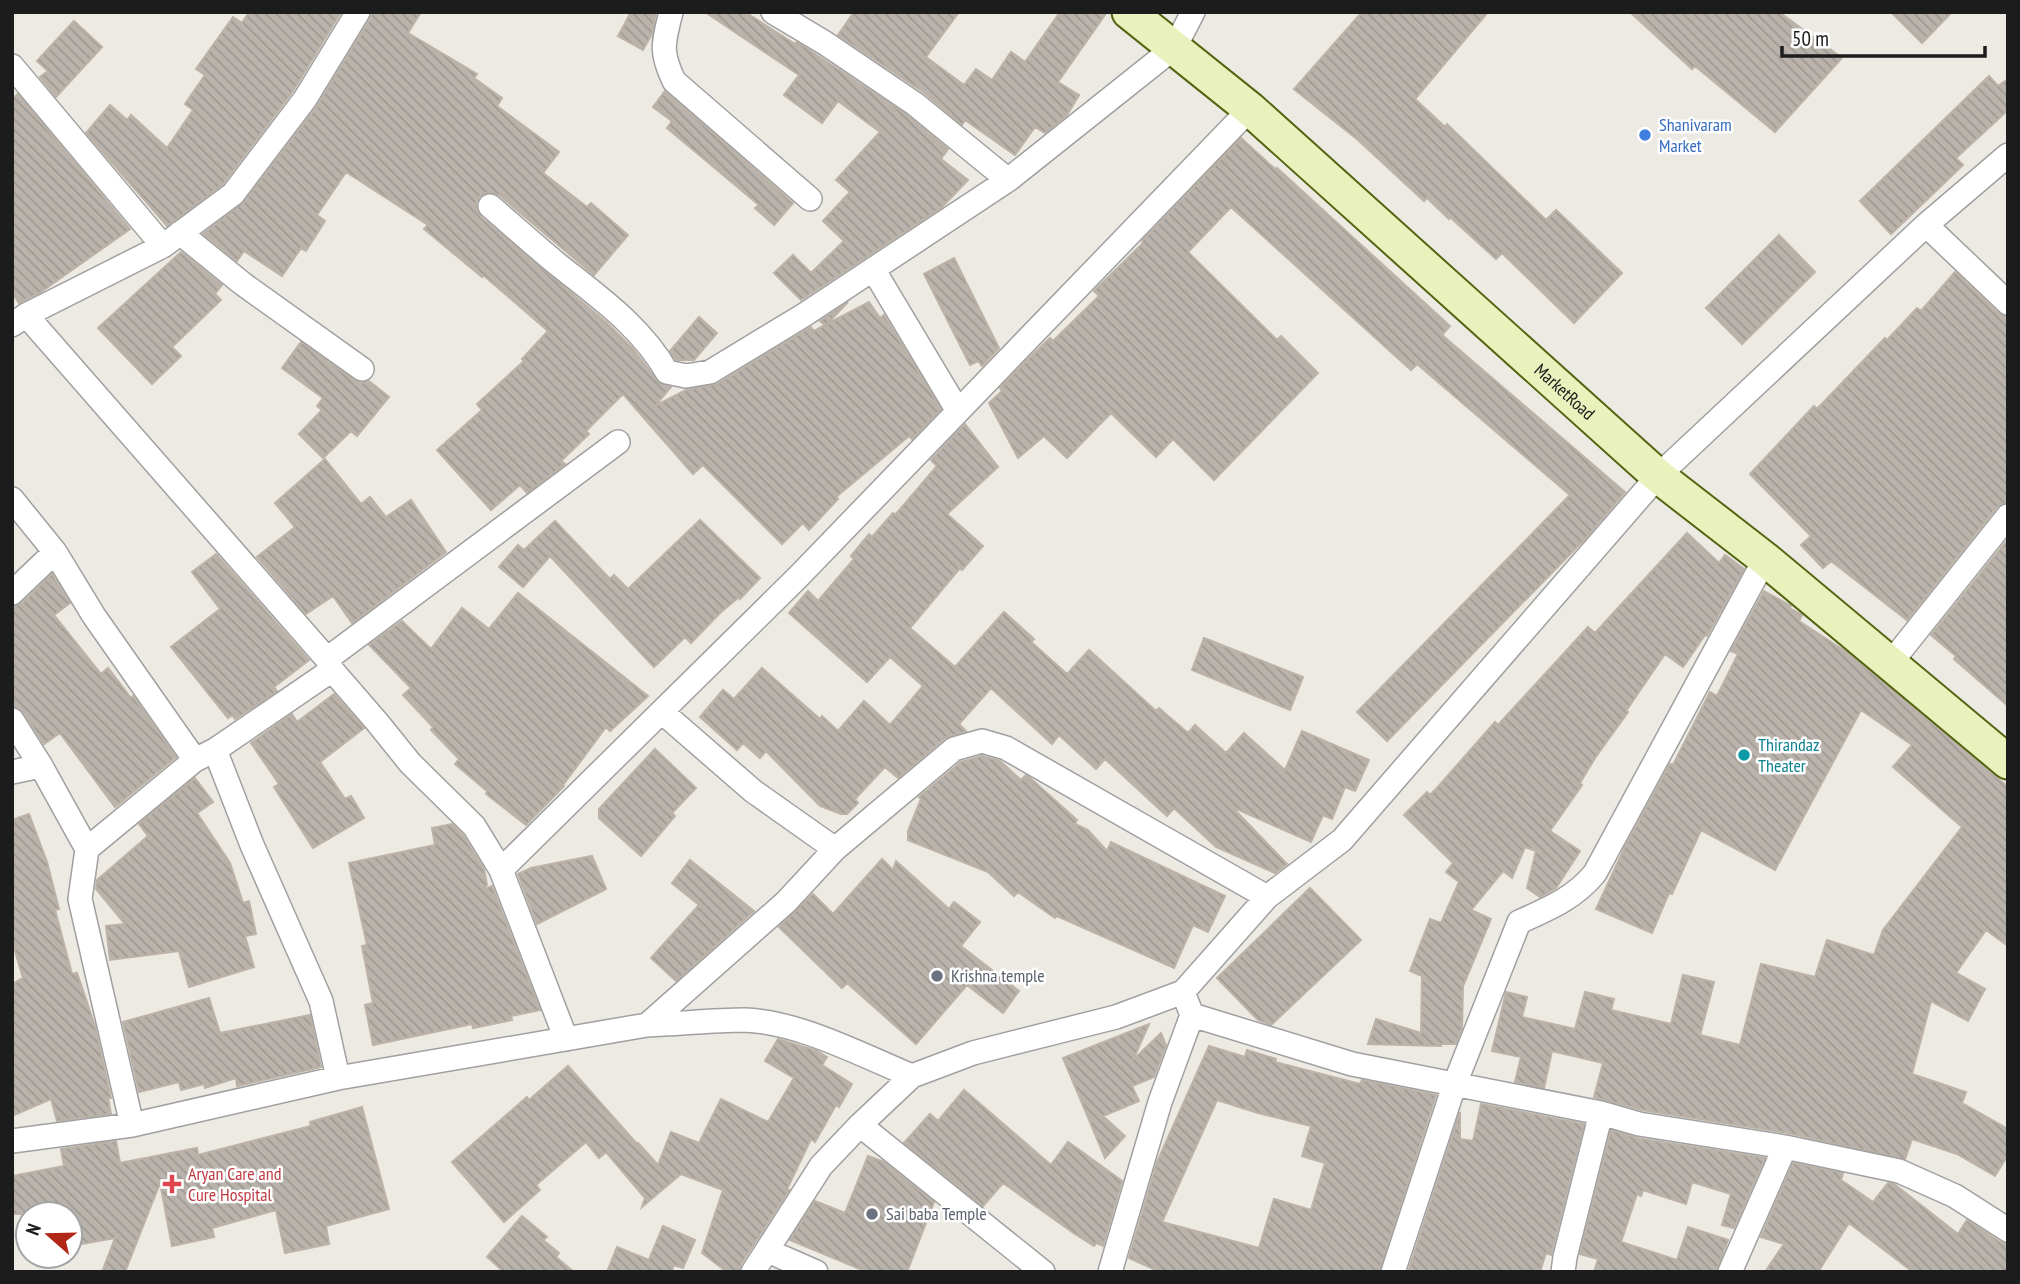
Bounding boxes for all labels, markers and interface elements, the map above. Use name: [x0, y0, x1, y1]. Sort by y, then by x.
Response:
scale bar: [1782, 14, 1985, 58]
text: 50 m: [1792, 25, 1829, 52]
place label: Shanivaram Market: [1659, 113, 1732, 157]
marker: Shanivaram Market: [1637, 127, 1653, 143]
street label: MarketRoad: [1530, 358, 1600, 425]
place label: Thirandaz Theater: [1758, 733, 1819, 777]
marker: Thirandaz Theater: [1736, 747, 1752, 763]
place label: Krishna temple: [951, 964, 1045, 987]
marker: Krishna temple: [929, 968, 945, 984]
place label: Aryan Care and Cure Hospital: [188, 1162, 281, 1206]
marker: Aryan Care and Cure Hospital: [162, 1174, 182, 1194]
north arrow: [14, 1200, 84, 1270]
place label: Sai baba Temple: [886, 1202, 987, 1225]
marker: Sai baba Temple: [864, 1206, 880, 1222]
text: N: [20, 1220, 46, 1238]

